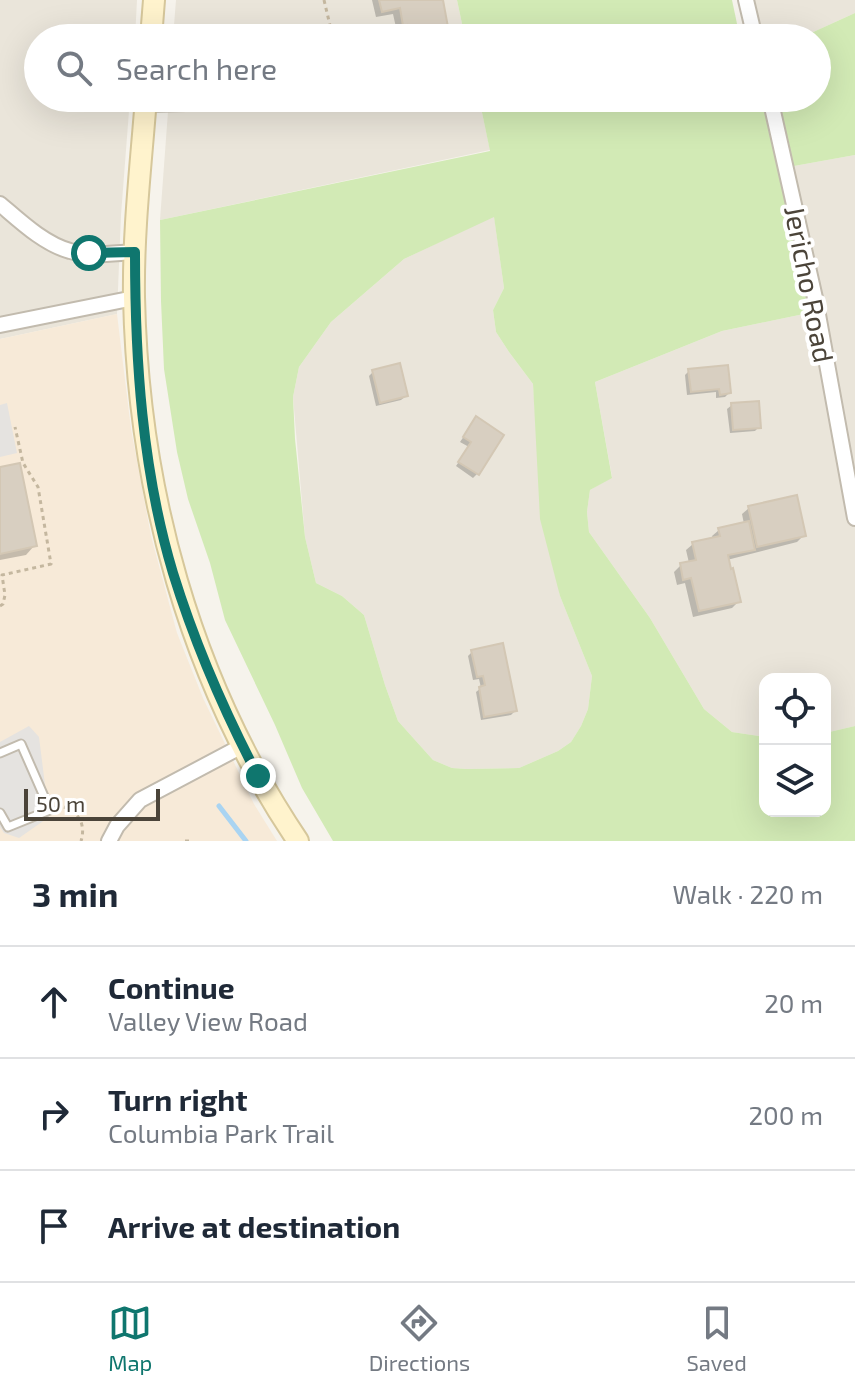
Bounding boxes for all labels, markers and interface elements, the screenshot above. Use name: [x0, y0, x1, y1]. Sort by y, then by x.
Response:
search box: [24, 24, 831, 112]
icon: search: [52, 46, 96, 90]
text: Search here: [116, 50, 277, 86]
street label: Jericho Road: [778, 203, 842, 365]
route start: [71, 235, 107, 271]
map controls: [759, 673, 831, 817]
button: locate: [759, 673, 831, 745]
button: layers: [759, 745, 831, 817]
route end: [240, 758, 276, 794]
scale bar: [24, 785, 160, 821]
text: 50 m: [36, 790, 85, 816]
text: 3 min: [32, 873, 118, 914]
text: Walk · 220 m: [672, 878, 823, 909]
text: Continue: [108, 969, 235, 1005]
icon: ahead: [32, 980, 76, 1024]
text: 20 m: [764, 987, 823, 1018]
text: Valley View Road: [108, 1005, 308, 1036]
text: Turn right: [108, 1081, 248, 1117]
icon: right: [32, 1092, 76, 1136]
text: 200 m: [748, 1099, 823, 1130]
text: Columbia Park Trail: [108, 1117, 334, 1148]
icon: arrive: [32, 1204, 76, 1248]
text: Arrive at destination: [108, 1208, 400, 1244]
tab: Map: [108, 1301, 152, 1375]
tab: Directions: [369, 1301, 470, 1375]
tab: Saved: [686, 1301, 747, 1375]

